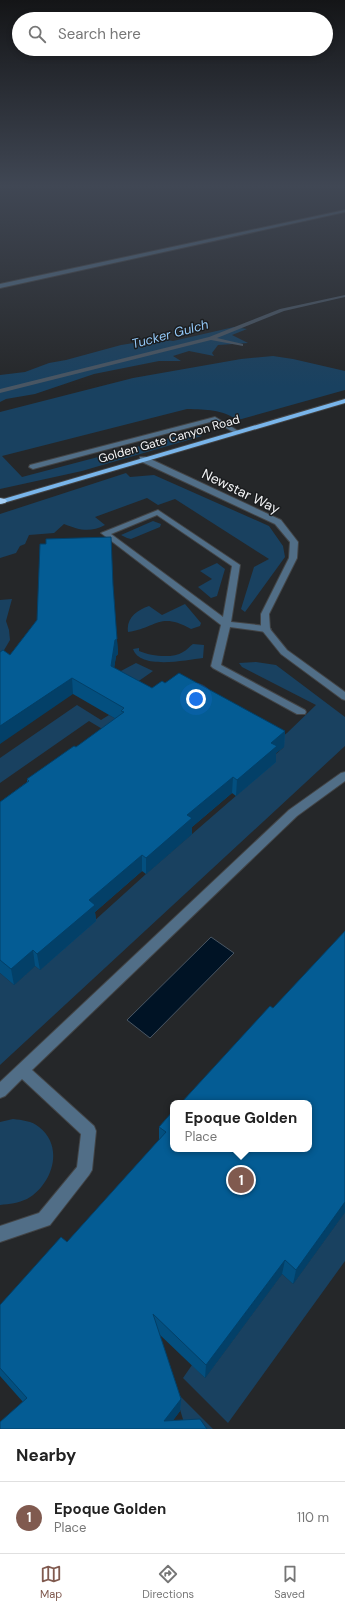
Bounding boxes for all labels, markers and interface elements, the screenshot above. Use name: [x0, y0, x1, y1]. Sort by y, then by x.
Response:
search box: [12, 12, 333, 56]
icon: search: [26, 23, 48, 45]
text: Search here: [58, 24, 141, 44]
water label: Tucker Gulch: [130, 316, 210, 352]
street label: Golden Gate Canyon Road: [96, 411, 242, 467]
street label: Newstar Way: [199, 464, 283, 518]
your location: [186, 689, 206, 709]
popup: [170, 1100, 312, 1152]
text: Epoque Golden: [185, 1108, 297, 1128]
text: Place: [185, 1128, 217, 1145]
pin: 1: [228, 1165, 254, 1195]
text: Nearby: [16, 1444, 76, 1466]
text: Epoque Golden: [54, 1499, 166, 1519]
text: 1: [27, 1509, 31, 1526]
text: 110 m: [297, 1509, 329, 1526]
text: Place: [54, 1519, 86, 1536]
tab: Map: [40, 1563, 62, 1601]
tab: Directions: [142, 1563, 194, 1601]
tab: Saved: [274, 1563, 305, 1601]

